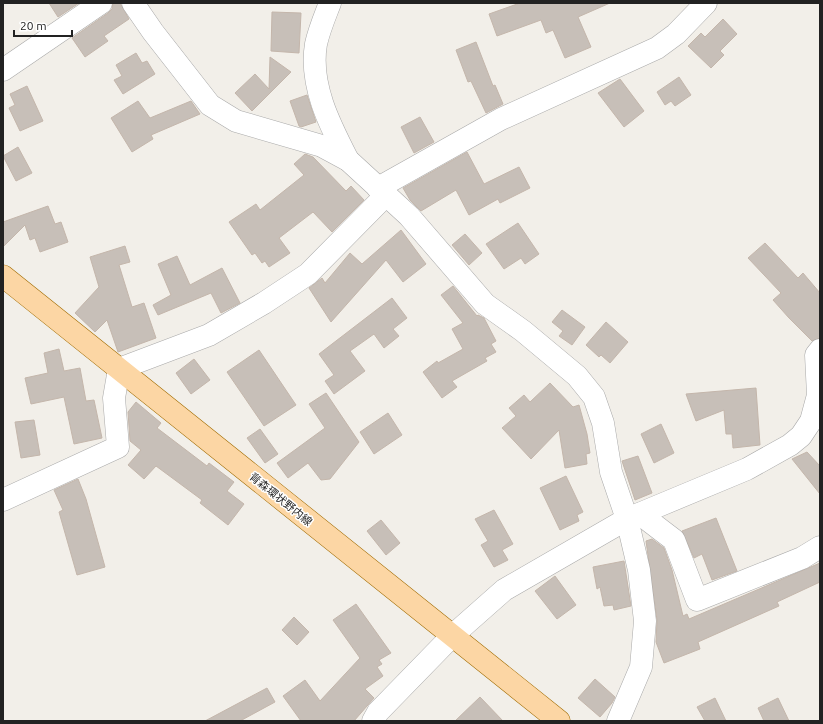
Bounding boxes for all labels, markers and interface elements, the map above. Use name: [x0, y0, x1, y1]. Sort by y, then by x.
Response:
scale bar: [14, 12, 72, 38]
text: 20 m: [20, 19, 47, 32]
street label: 青森環状野内線: [247, 470, 315, 528]

